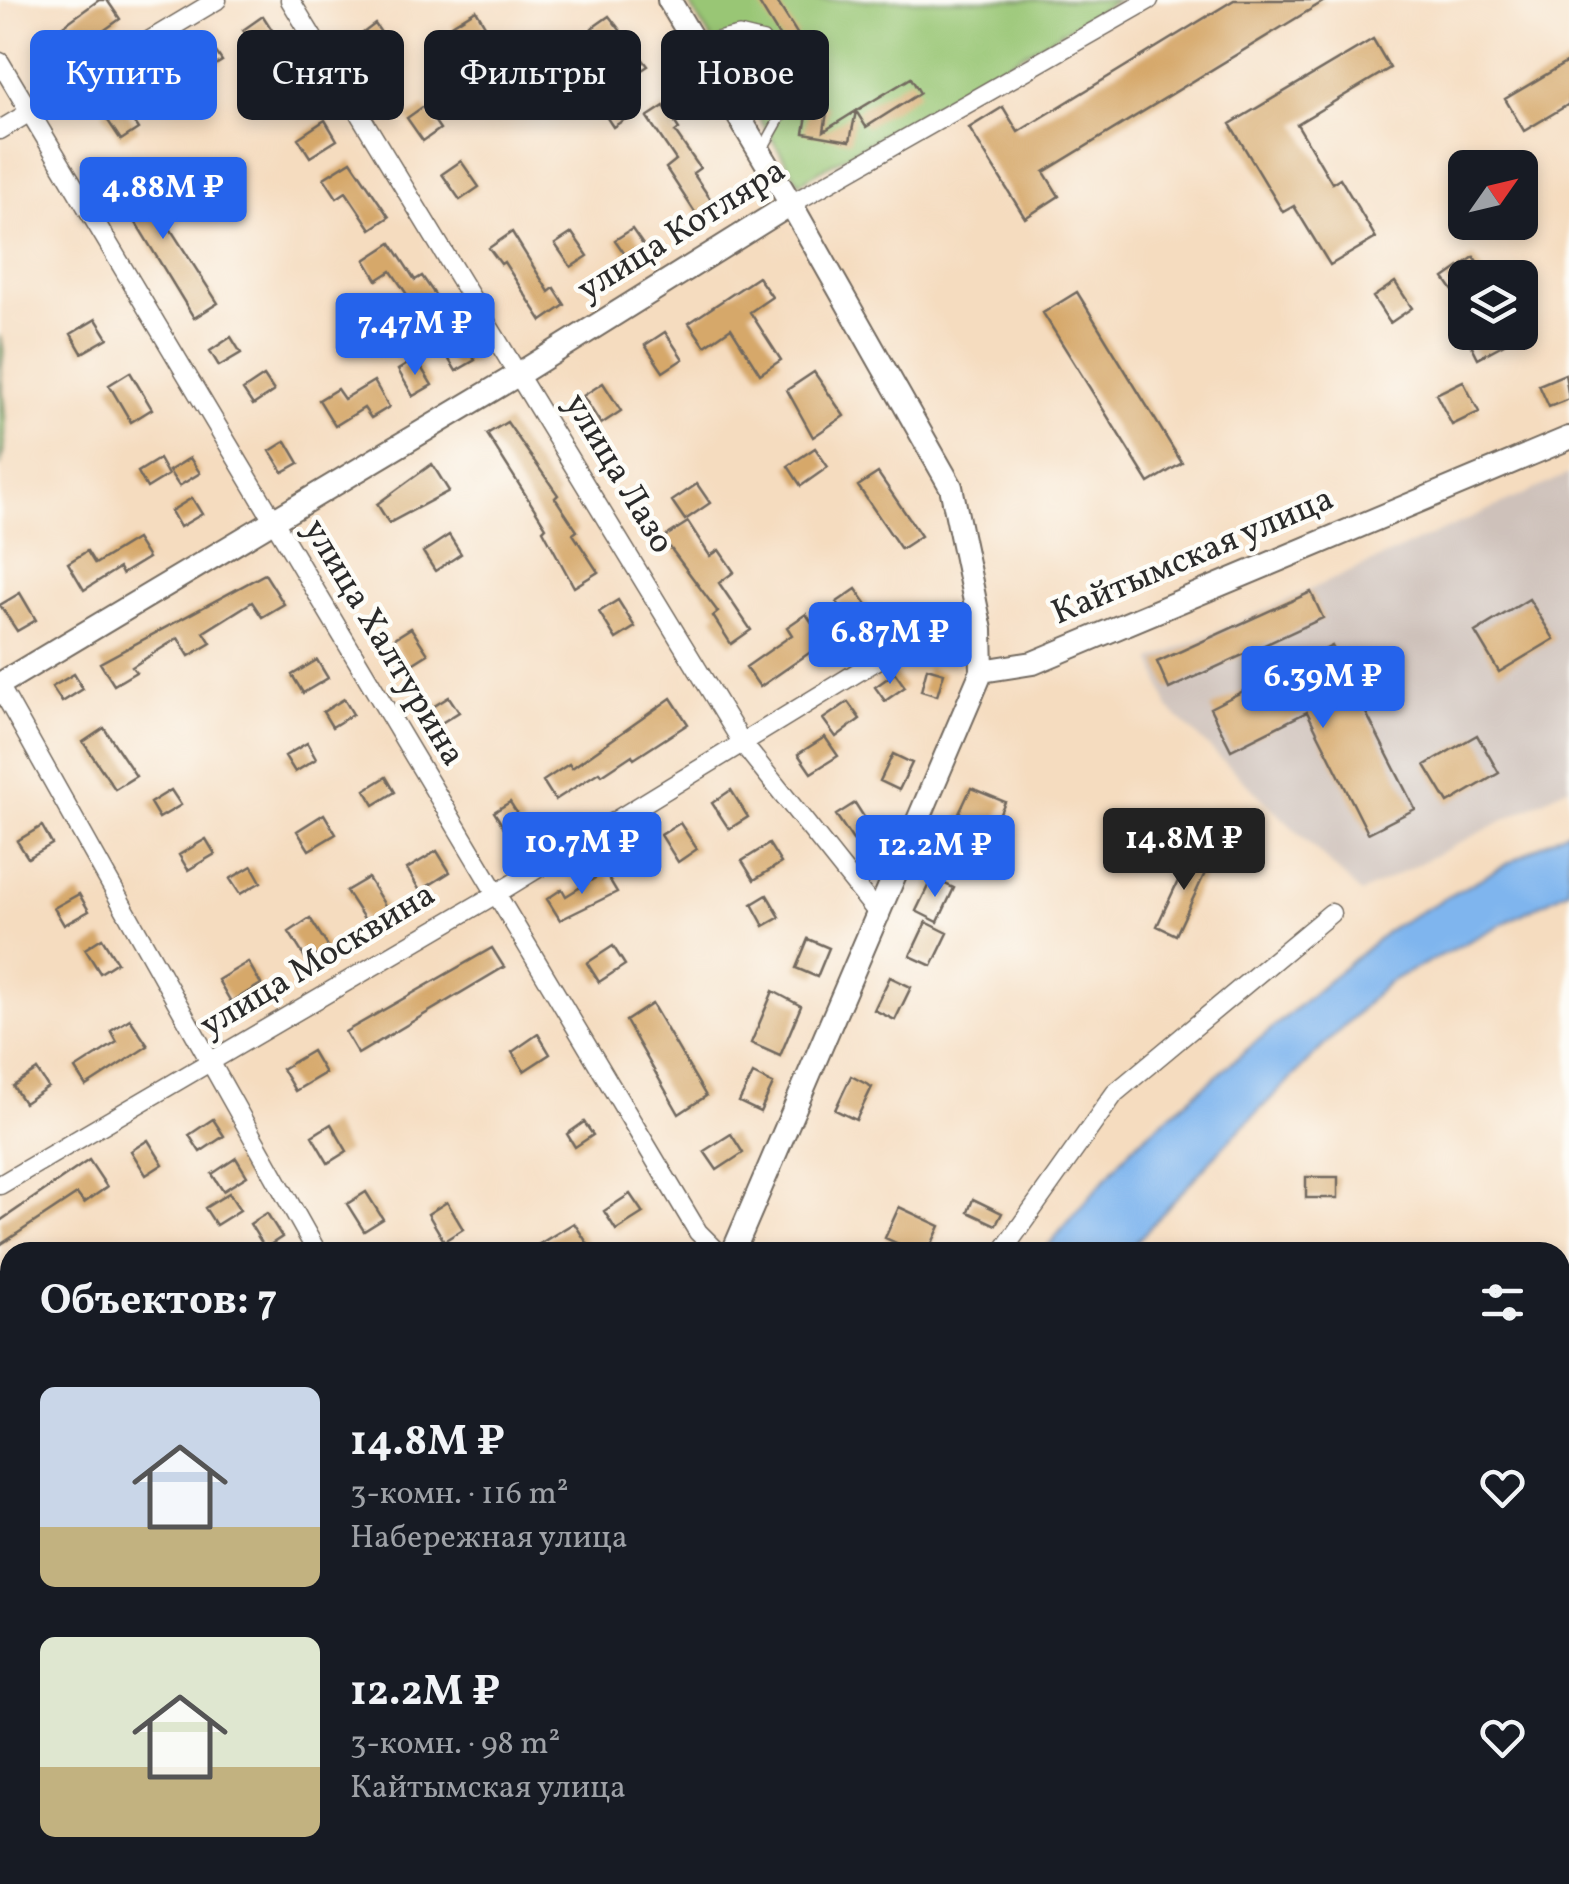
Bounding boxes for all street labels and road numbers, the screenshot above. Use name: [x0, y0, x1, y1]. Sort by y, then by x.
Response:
street label: улица Котляра: [569, 148, 795, 314]
street label: улица Лазо: [551, 385, 685, 563]
street label: Кайтымская улица: [1045, 476, 1341, 638]
street label: улица Халтурина: [290, 510, 476, 776]
street label: улица Москвина: [191, 872, 445, 1050]

